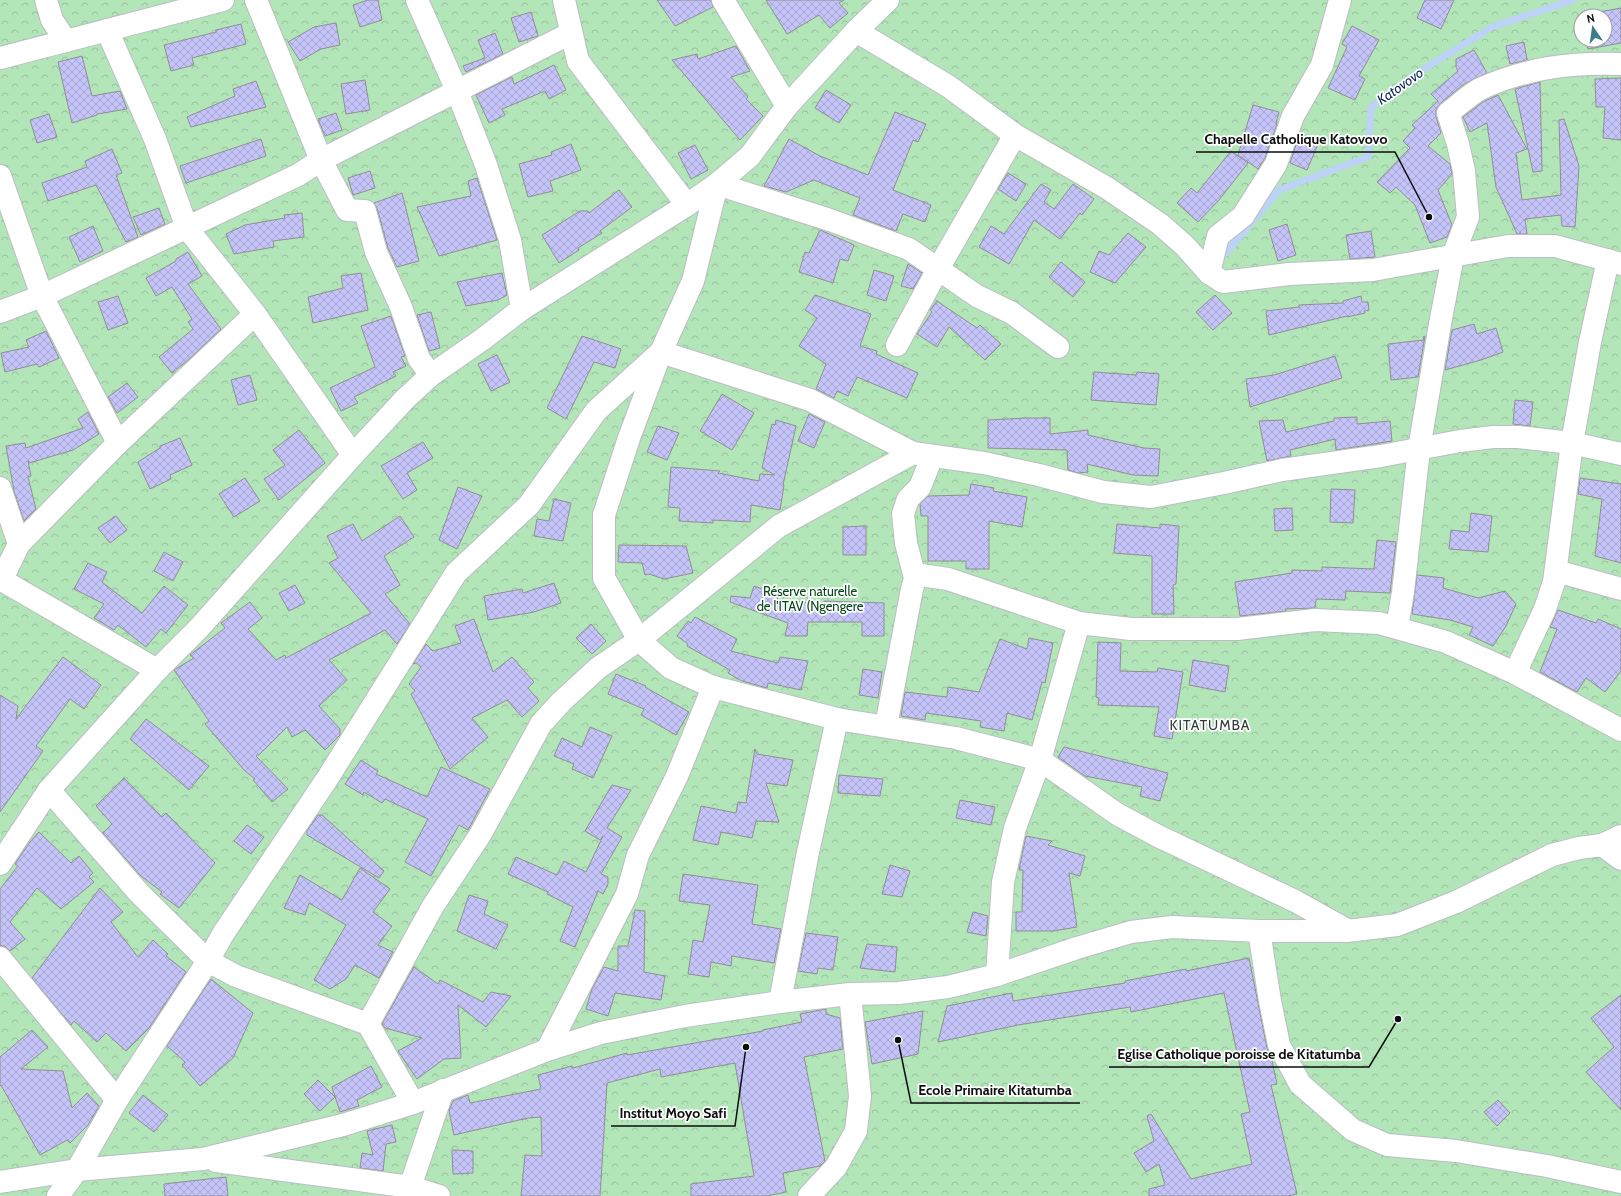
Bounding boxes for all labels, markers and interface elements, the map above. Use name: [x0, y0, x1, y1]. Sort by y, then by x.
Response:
north arrow: [1573, 8, 1613, 48]
text: N: [1585, 11, 1596, 26]
water label: Katovovo: [1373, 63, 1427, 109]
callout: Chapelle Catholique Katovovo: [1196, 126, 1395, 152]
text: Chapelle Catholique Katovovo: [1205, 130, 1387, 148]
park label: Réserve naturelle de l'ITAV (Ngengere: [757, 583, 864, 614]
district label: KITATUMBA: [1170, 716, 1250, 734]
callout: Eglise Catholique poroisse de Kitatumba: [1109, 1041, 1369, 1067]
text: Eglise Catholique poroisse de Kitatumba: [1117, 1045, 1361, 1063]
callout: Ecole Primaire Kitatumba: [911, 1077, 1080, 1103]
text: Ecole Primaire Kitatumba: [918, 1081, 1072, 1099]
callout: Institut Moyo Safi: [611, 1100, 735, 1126]
text: Institut Moyo Safi: [619, 1104, 727, 1122]

